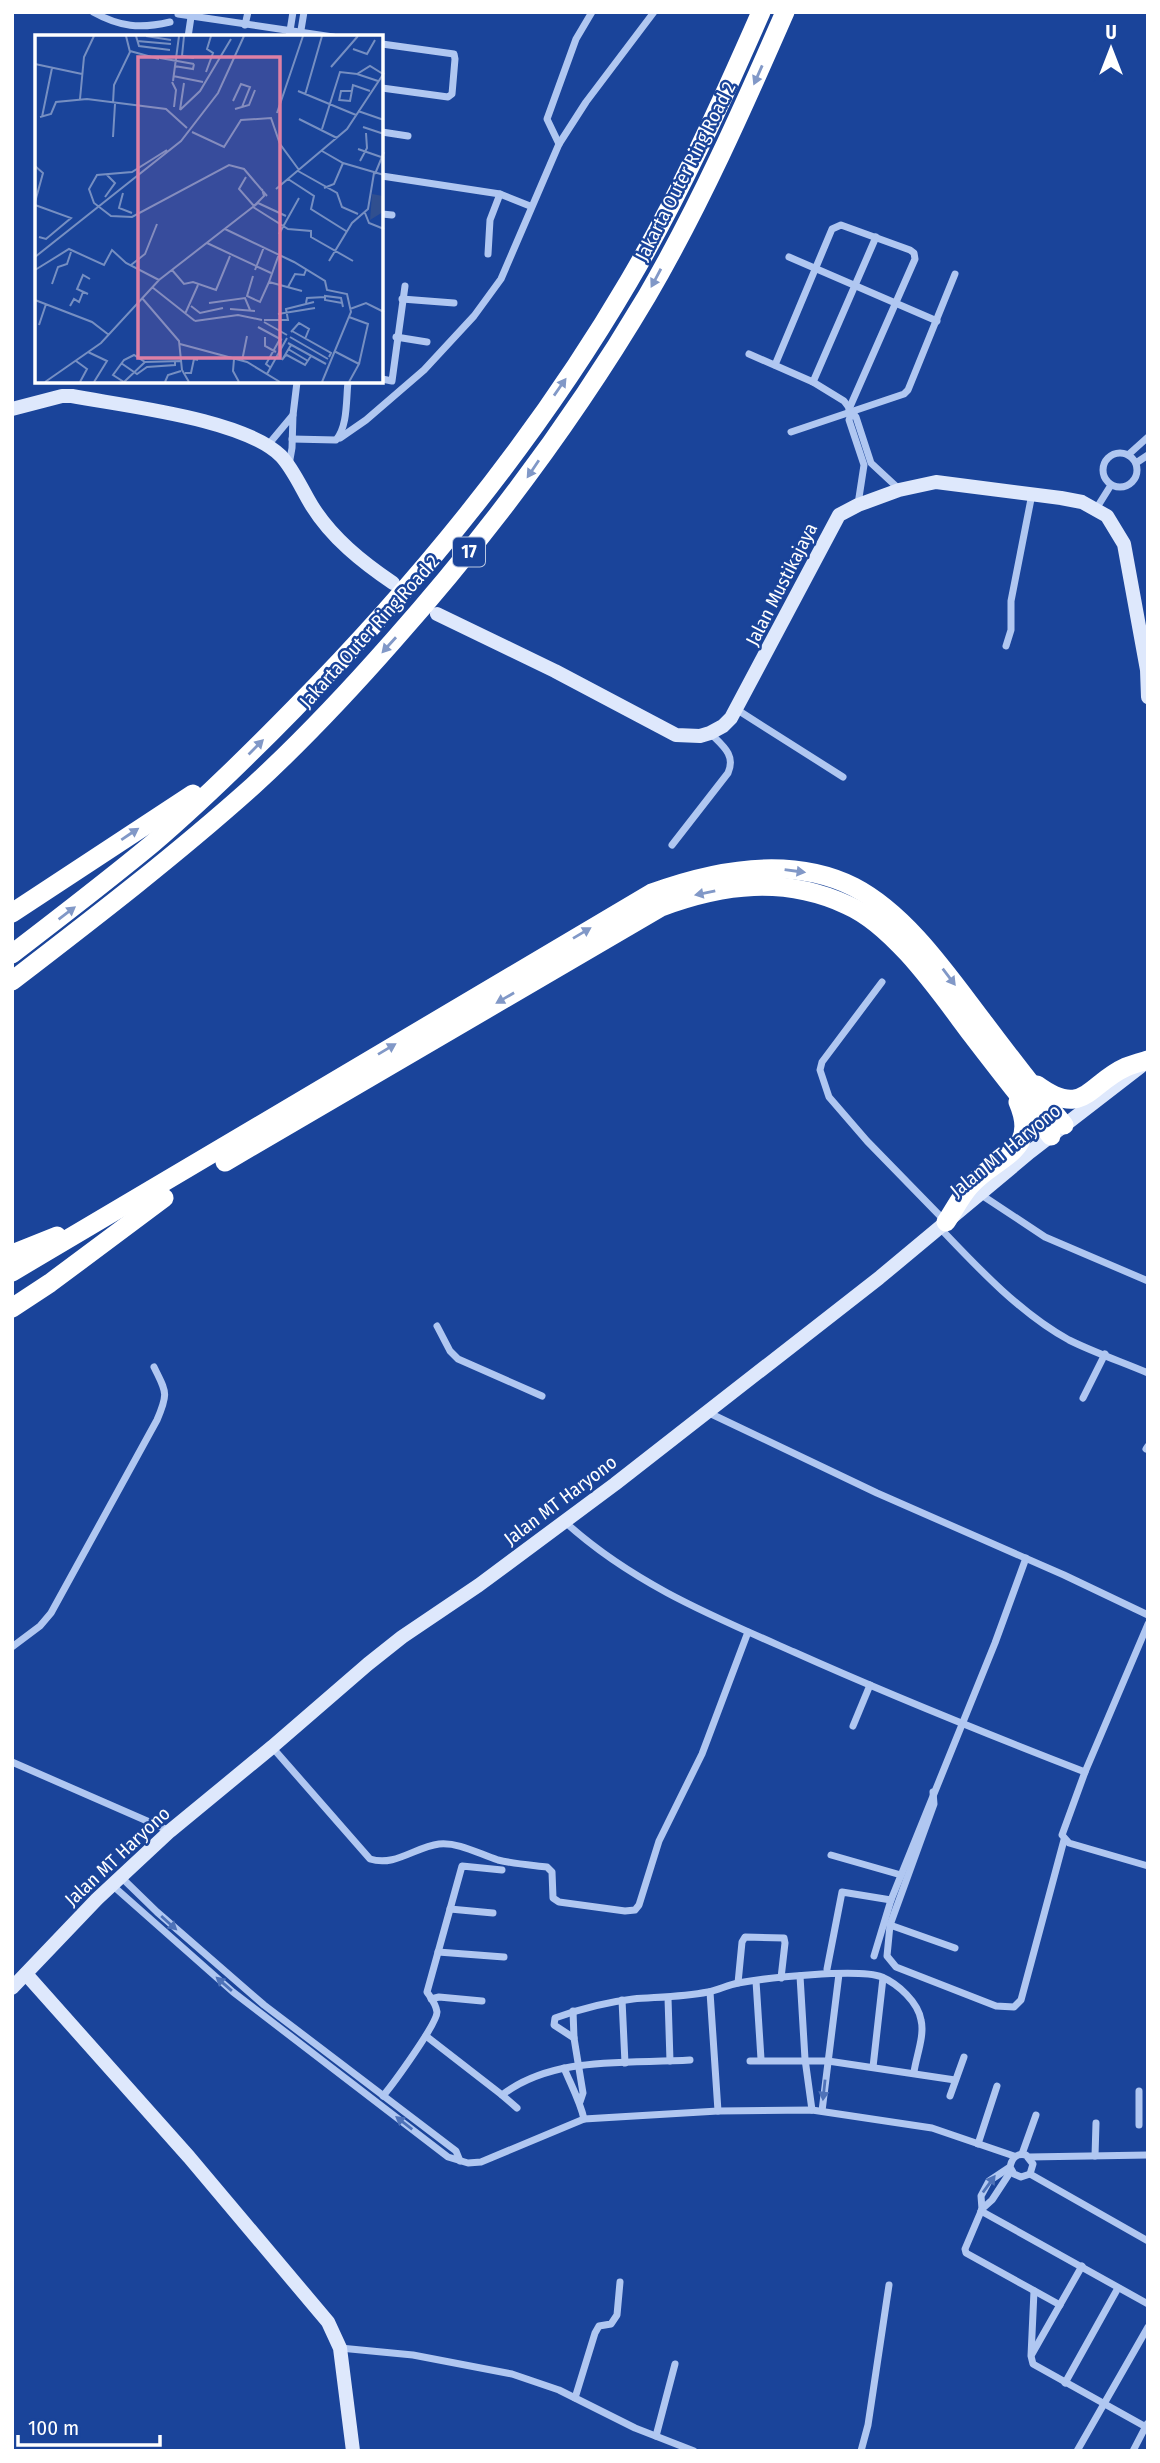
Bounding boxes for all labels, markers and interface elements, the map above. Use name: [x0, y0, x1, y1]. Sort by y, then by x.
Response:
north arrow: [1076, 14, 1146, 84]
text: U: [1105, 21, 1117, 44]
inset map: [35, 35, 383, 383]
one-way arrow: [752, 65, 764, 85]
street label: Jakarta Outer Ring Road 2: [630, 78, 741, 265]
one-way arrow: [650, 268, 662, 288]
one-way arrow: [553, 378, 567, 396]
one-way arrow: [526, 460, 540, 478]
street label: Jalan Mustikajaya: [741, 519, 822, 649]
road number: 17: [453, 538, 485, 566]
street label: Jakarta Outer Ring Road 2: [295, 550, 444, 713]
one-way arrow: [382, 637, 397, 654]
one-way arrow: [248, 739, 264, 756]
one-way arrow: [121, 827, 139, 841]
one-way arrow: [784, 865, 806, 876]
one-way arrow: [694, 887, 716, 898]
one-way arrow: [57, 905, 75, 920]
one-way arrow: [572, 927, 591, 939]
one-way arrow: [942, 968, 957, 986]
one-way arrow: [495, 992, 514, 1004]
one-way arrow: [377, 1043, 396, 1056]
street label: Jalan MT Haryono: [945, 1099, 1065, 1202]
street label: Jalan MT Haryono: [499, 1450, 621, 1550]
street label: Jalan MT Haryono: [60, 1802, 175, 1911]
one-way arrow: [161, 1915, 178, 1930]
one-way arrow: [215, 1977, 232, 1992]
one-way arrow: [818, 2079, 829, 2101]
one-way arrow: [395, 2115, 413, 2130]
one-way arrow: [982, 2175, 996, 2193]
scale bar: [18, 2404, 159, 2448]
text: 100 m: [28, 2415, 79, 2441]

